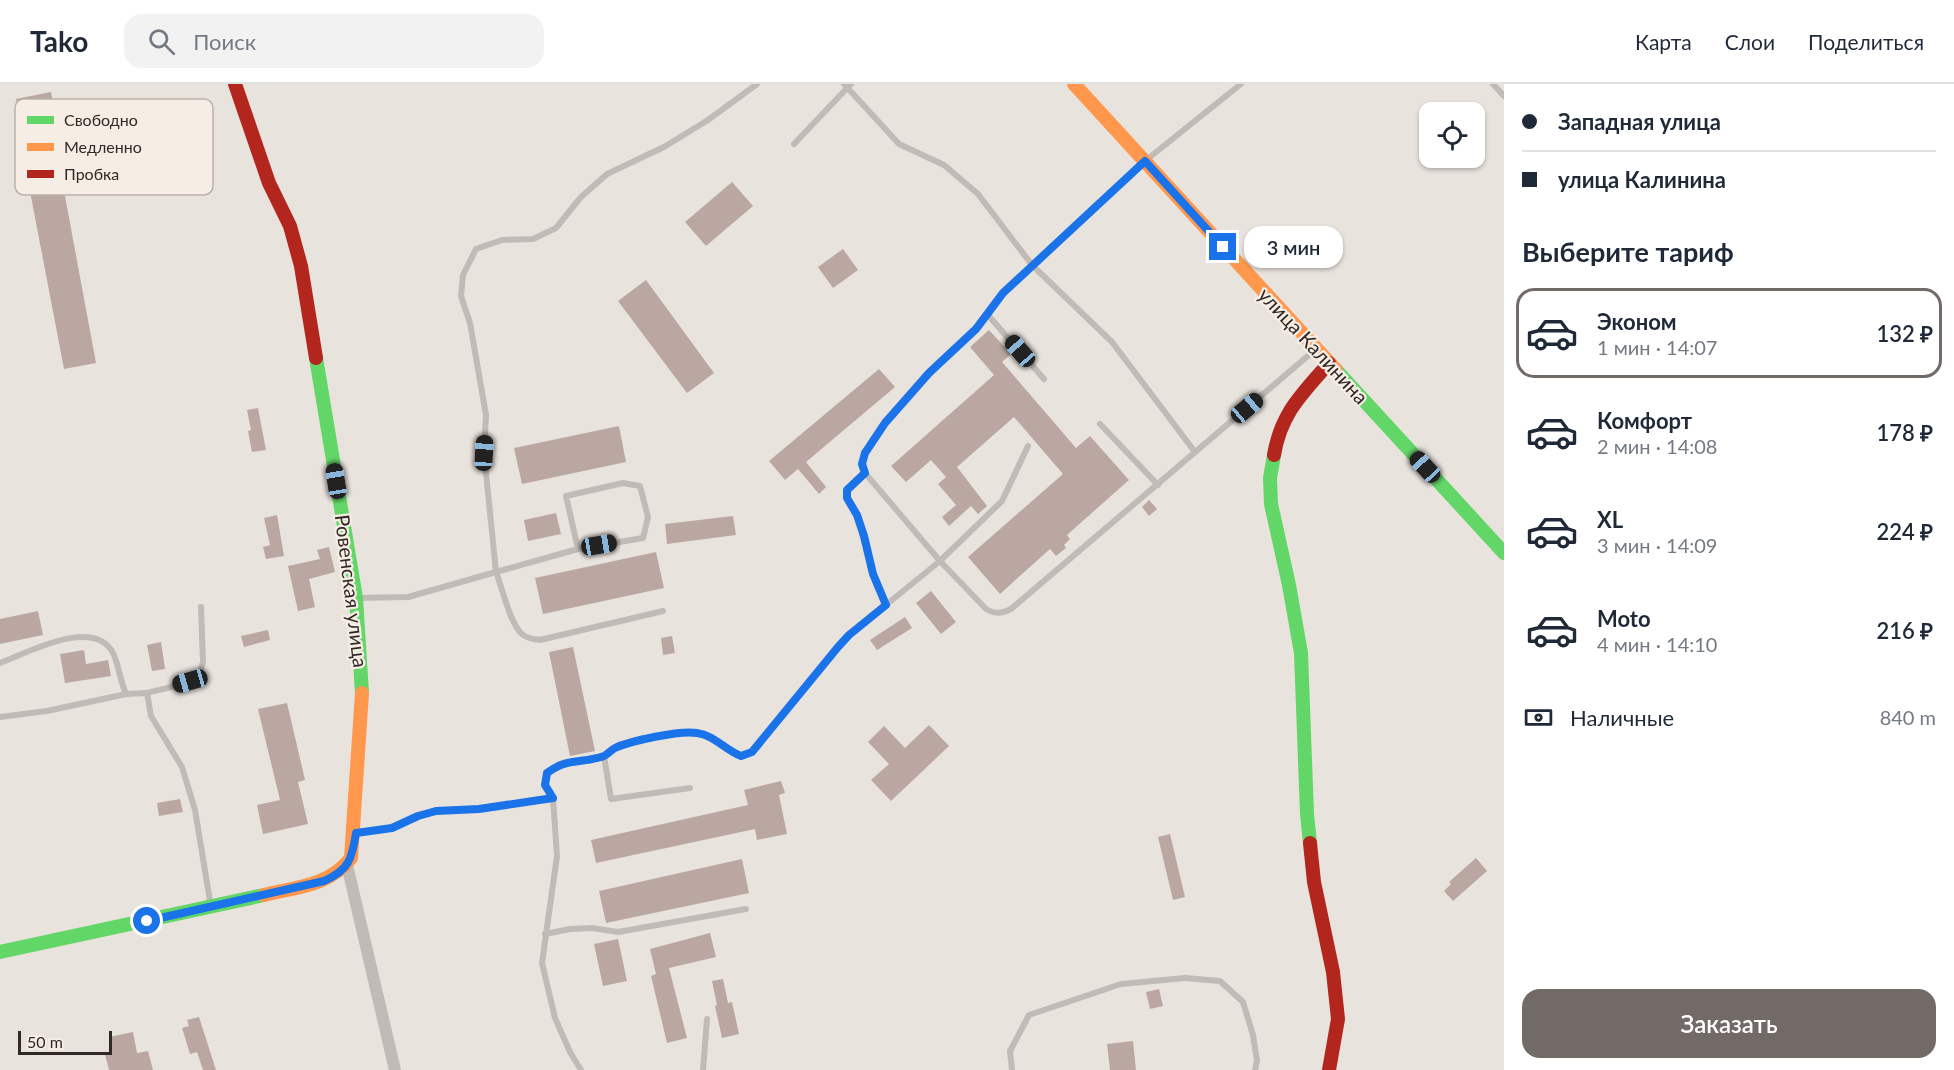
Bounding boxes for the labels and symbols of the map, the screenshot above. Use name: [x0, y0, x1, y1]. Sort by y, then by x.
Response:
legend: [15, 99, 213, 195]
text: Свободно: [64, 110, 138, 129]
text: Медленно: [64, 137, 142, 156]
text: Пробка: [64, 164, 119, 183]
callout: 3 мин: [1244, 226, 1343, 268]
route end: [1209, 233, 1236, 260]
street label: улица Калинина: [1254, 282, 1374, 408]
car: [1001, 332, 1039, 370]
car: [1227, 390, 1267, 426]
car: [474, 435, 494, 471]
car: [1406, 448, 1444, 486]
car: [324, 462, 348, 500]
street label: Ровенская улица: [331, 513, 373, 669]
car: [580, 533, 618, 557]
car: [170, 667, 210, 695]
route start: [133, 907, 160, 934]
scale bar: [18, 1028, 112, 1056]

